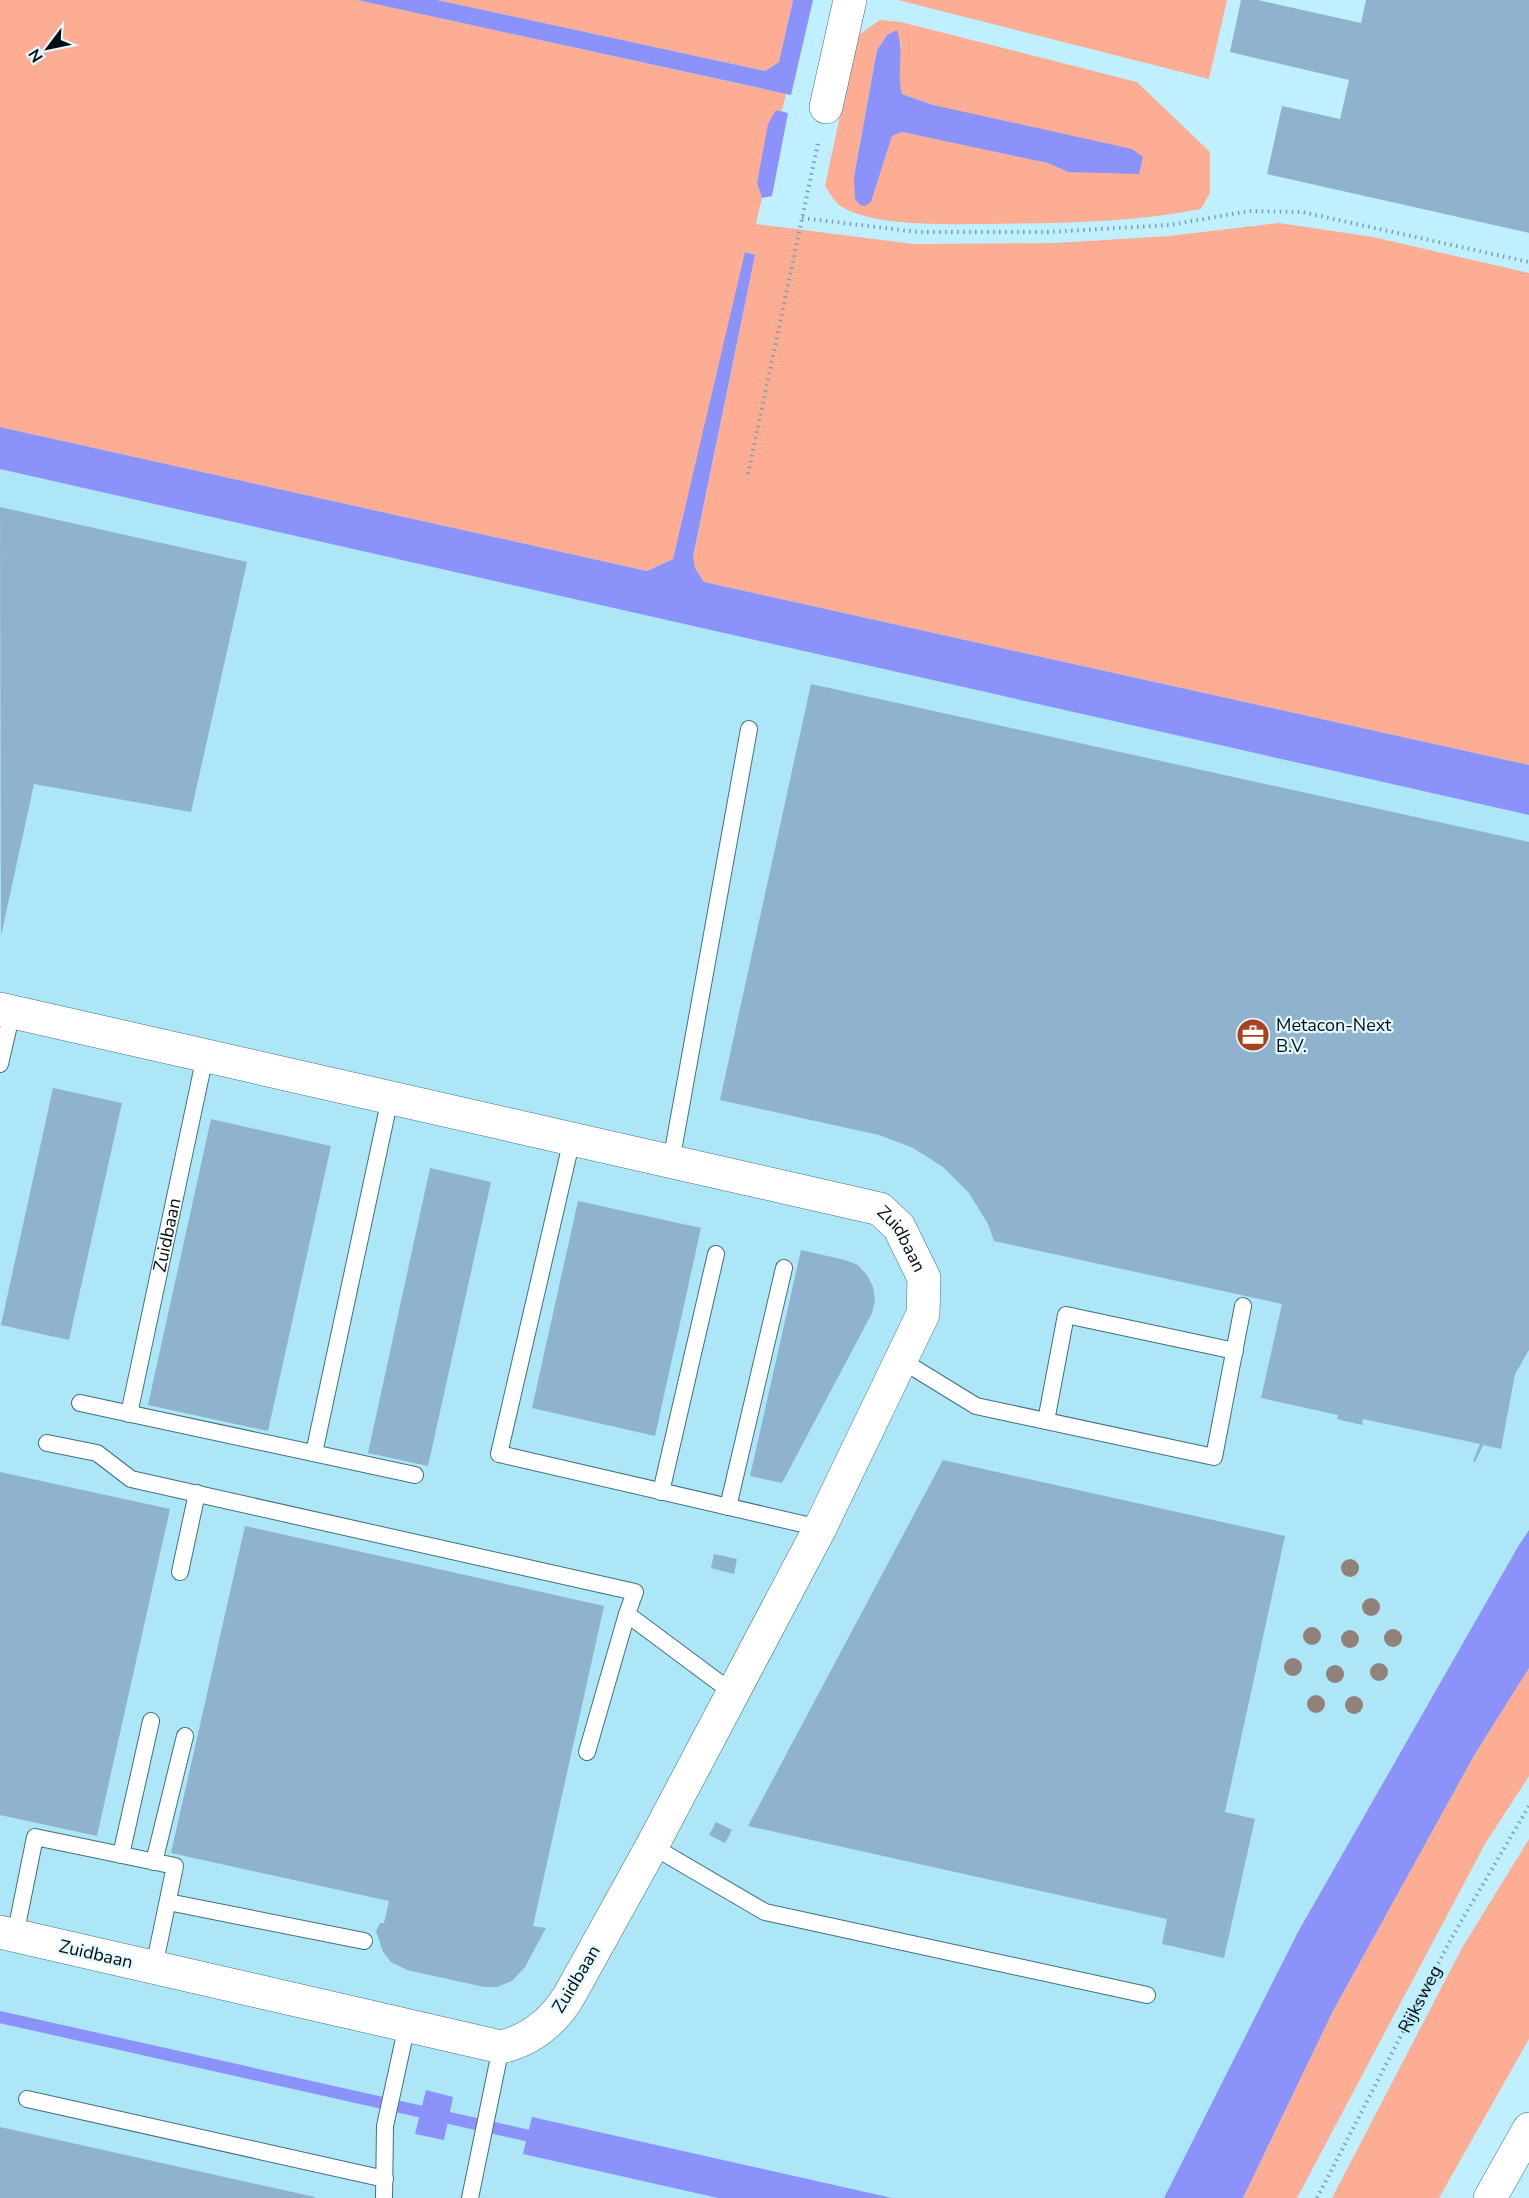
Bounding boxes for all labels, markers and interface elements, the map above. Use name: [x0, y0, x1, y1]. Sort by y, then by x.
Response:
north arrow: [18, 18, 78, 78]
text: N: [24, 45, 49, 66]
place label: Metacon-Next B.V.: [1276, 1013, 1392, 1058]
office icon: Metacon-Next B.V.: [1235, 1017, 1271, 1053]
street label: Zuidbaan: [147, 1196, 187, 1274]
street label: Zuidbaan: [872, 1200, 931, 1276]
street label: Zuidbaan: [57, 1934, 135, 1974]
street label: Zuidbaan: [546, 1941, 606, 2017]
street label: Rijksweg: [1392, 1961, 1447, 2037]

